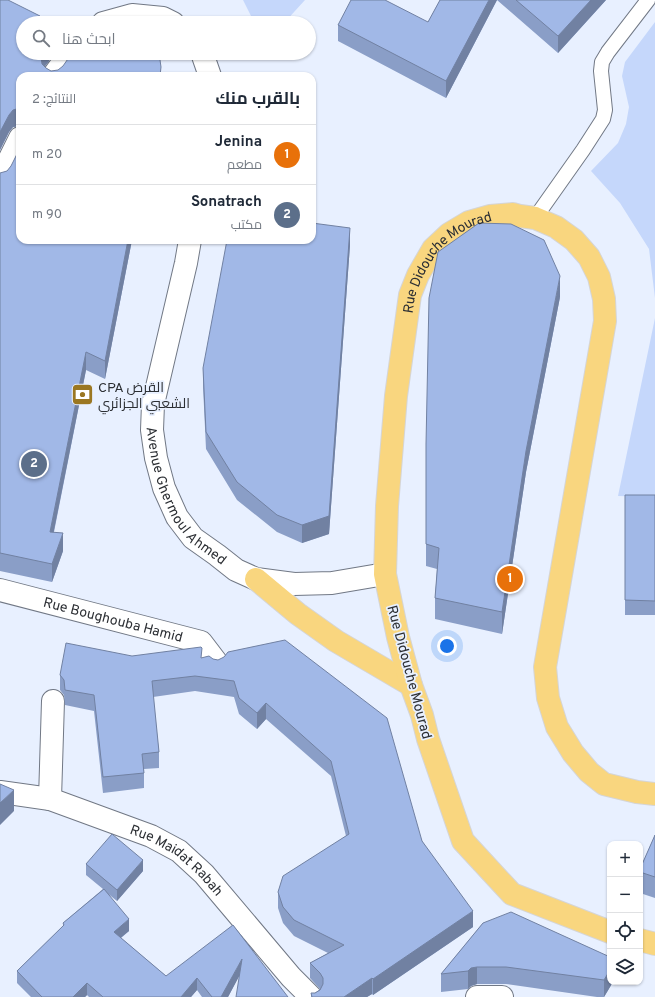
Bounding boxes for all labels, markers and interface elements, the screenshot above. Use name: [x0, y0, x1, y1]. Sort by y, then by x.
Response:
search box: [16, 16, 316, 60]
icon: search: [30, 27, 52, 49]
text: ابحث هنا: [62, 31, 116, 50]
text: بالقرب منك: [216, 89, 300, 111]
text: النتائج: 2: [32, 92, 76, 108]
text: Jenina: [215, 133, 262, 152]
text: 20 m: [32, 147, 62, 163]
text: 1: [284, 147, 290, 163]
text: مطعم: [227, 158, 262, 174]
text: Sonatrach: [191, 193, 262, 212]
text: 90 m: [32, 207, 62, 223]
text: 2: [283, 207, 291, 223]
street label: Rue Didouche Mourad: [401, 209, 494, 314]
text: مكتب: [231, 218, 262, 234]
place label: CPA القرض الشعبي الجزائري: [98, 380, 190, 415]
bank icon: CPA القرض الشعبي الجزائري: [69, 382, 95, 408]
street label: Avenue Ghermoul Ahmed: [142, 426, 229, 569]
pin: 2: [21, 449, 47, 479]
pin: 1: [497, 564, 523, 594]
street label: Rue Boughouba Hamid: [41, 595, 184, 647]
street label: Rue Didouche Mourad: [382, 604, 435, 741]
your location: [437, 636, 457, 656]
street label: Rue Maidat Rabah: [127, 822, 226, 900]
map controls: [607, 841, 643, 985]
button: +: [607, 841, 643, 877]
button: −: [607, 877, 643, 913]
button: locate: [607, 913, 643, 949]
button: layers: [607, 949, 643, 985]

